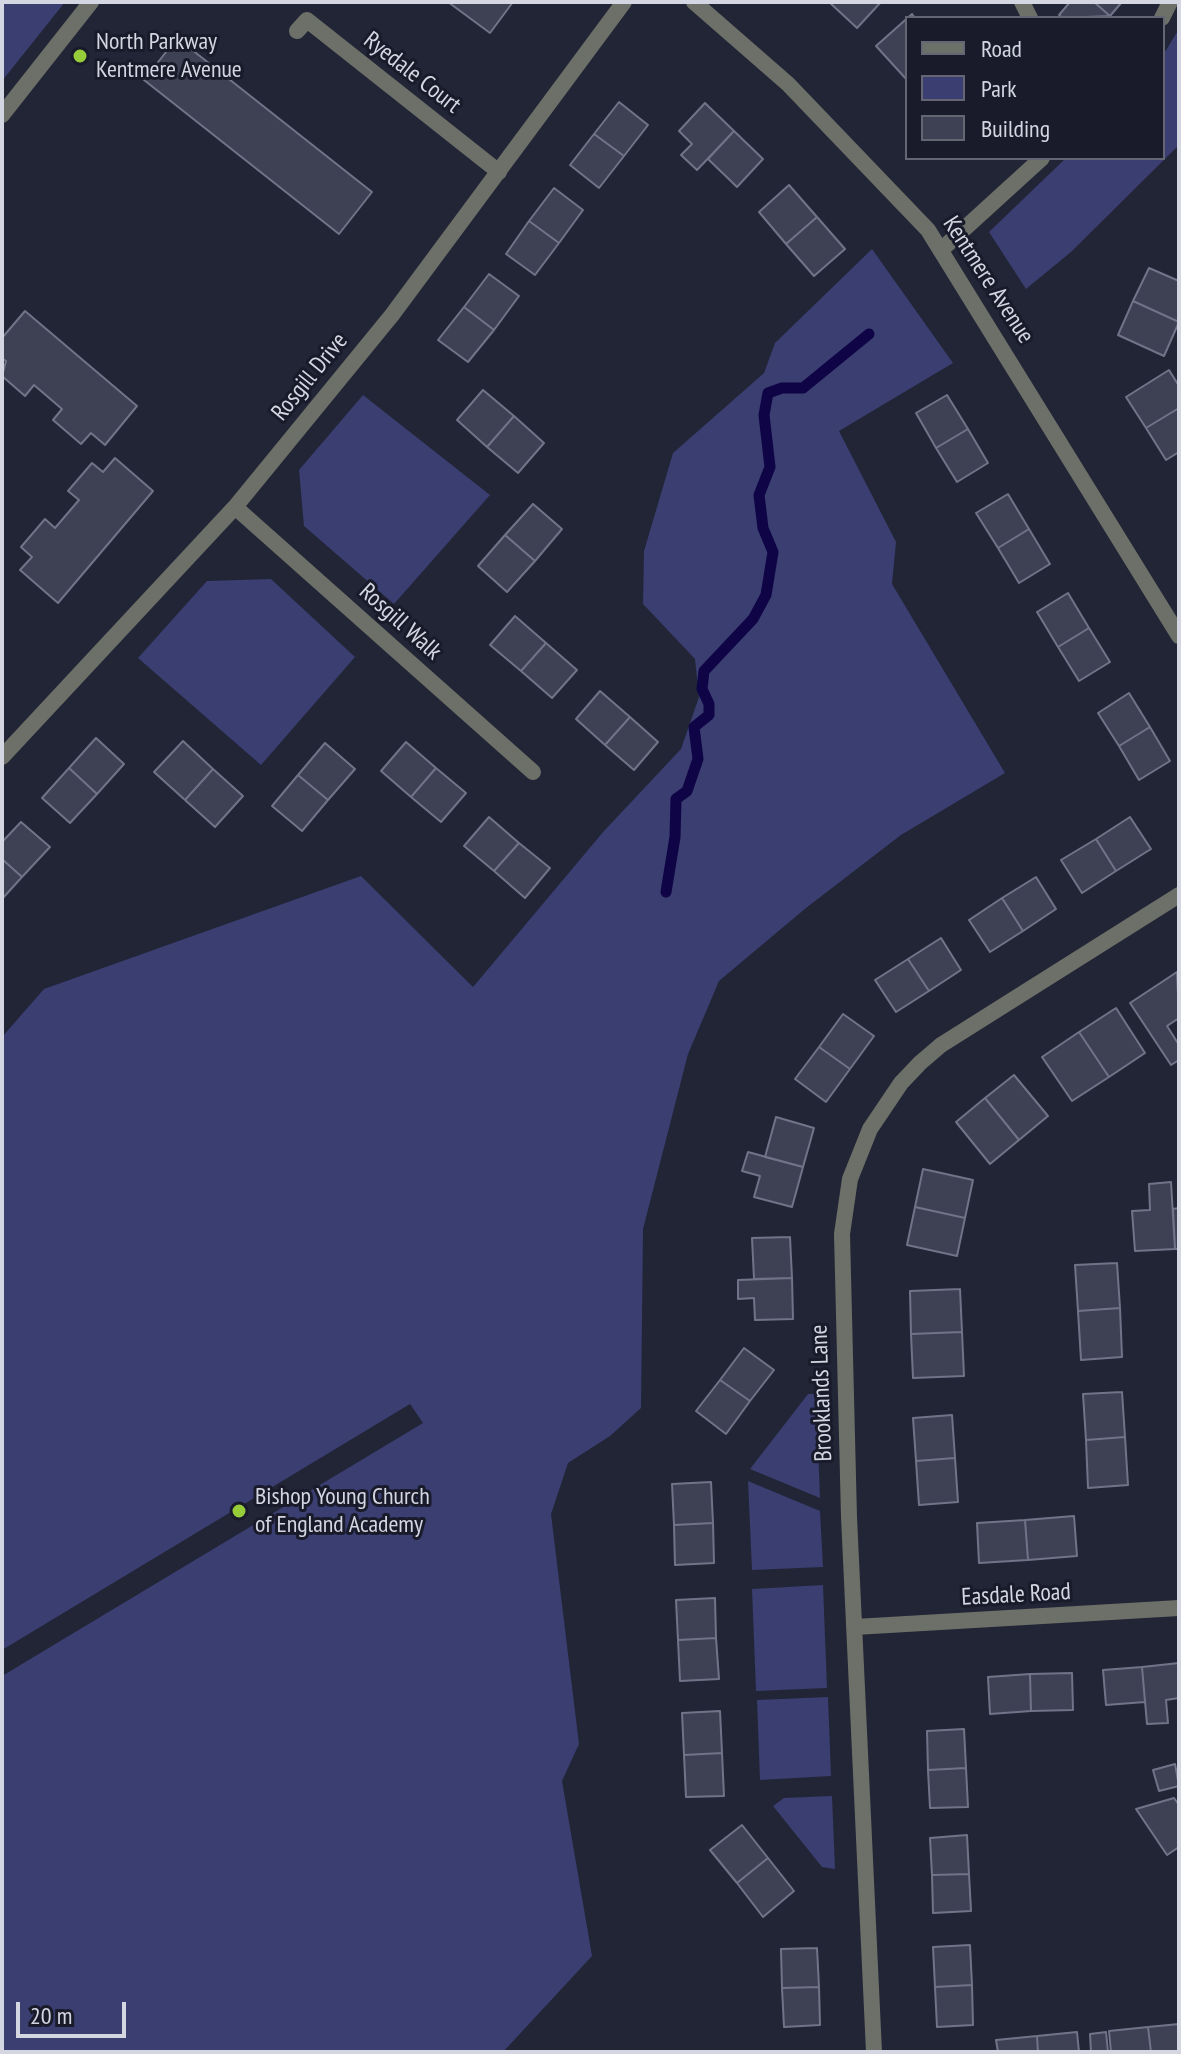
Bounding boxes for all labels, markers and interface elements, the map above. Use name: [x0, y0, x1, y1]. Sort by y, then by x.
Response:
legend: [905, 16, 1165, 160]
street label: Ryedale Court: [358, 26, 466, 120]
place label: North Parkway Kentmere Avenue: [96, 28, 242, 84]
text: Road: [981, 33, 1022, 64]
marker: North Parkway Kentmere Avenue: [71, 47, 89, 65]
text: Park: [981, 73, 1017, 104]
text: Building: [981, 113, 1050, 144]
street label: Kentmere Avenue: [936, 211, 1040, 349]
street label: Rosgill Drive: [266, 327, 354, 427]
street label: Rosgill Walk: [353, 578, 447, 666]
street label: Brooklands Lane: [805, 1324, 839, 1462]
place label: Bishop Young Church of England Academy: [255, 1483, 430, 1539]
marker: Bishop Young Church of England Academy: [230, 1502, 248, 1520]
street label: Easdale Road: [961, 1578, 1071, 1612]
scale bar: [20, 1986, 130, 2036]
text: 20 m: [30, 2000, 72, 2031]

